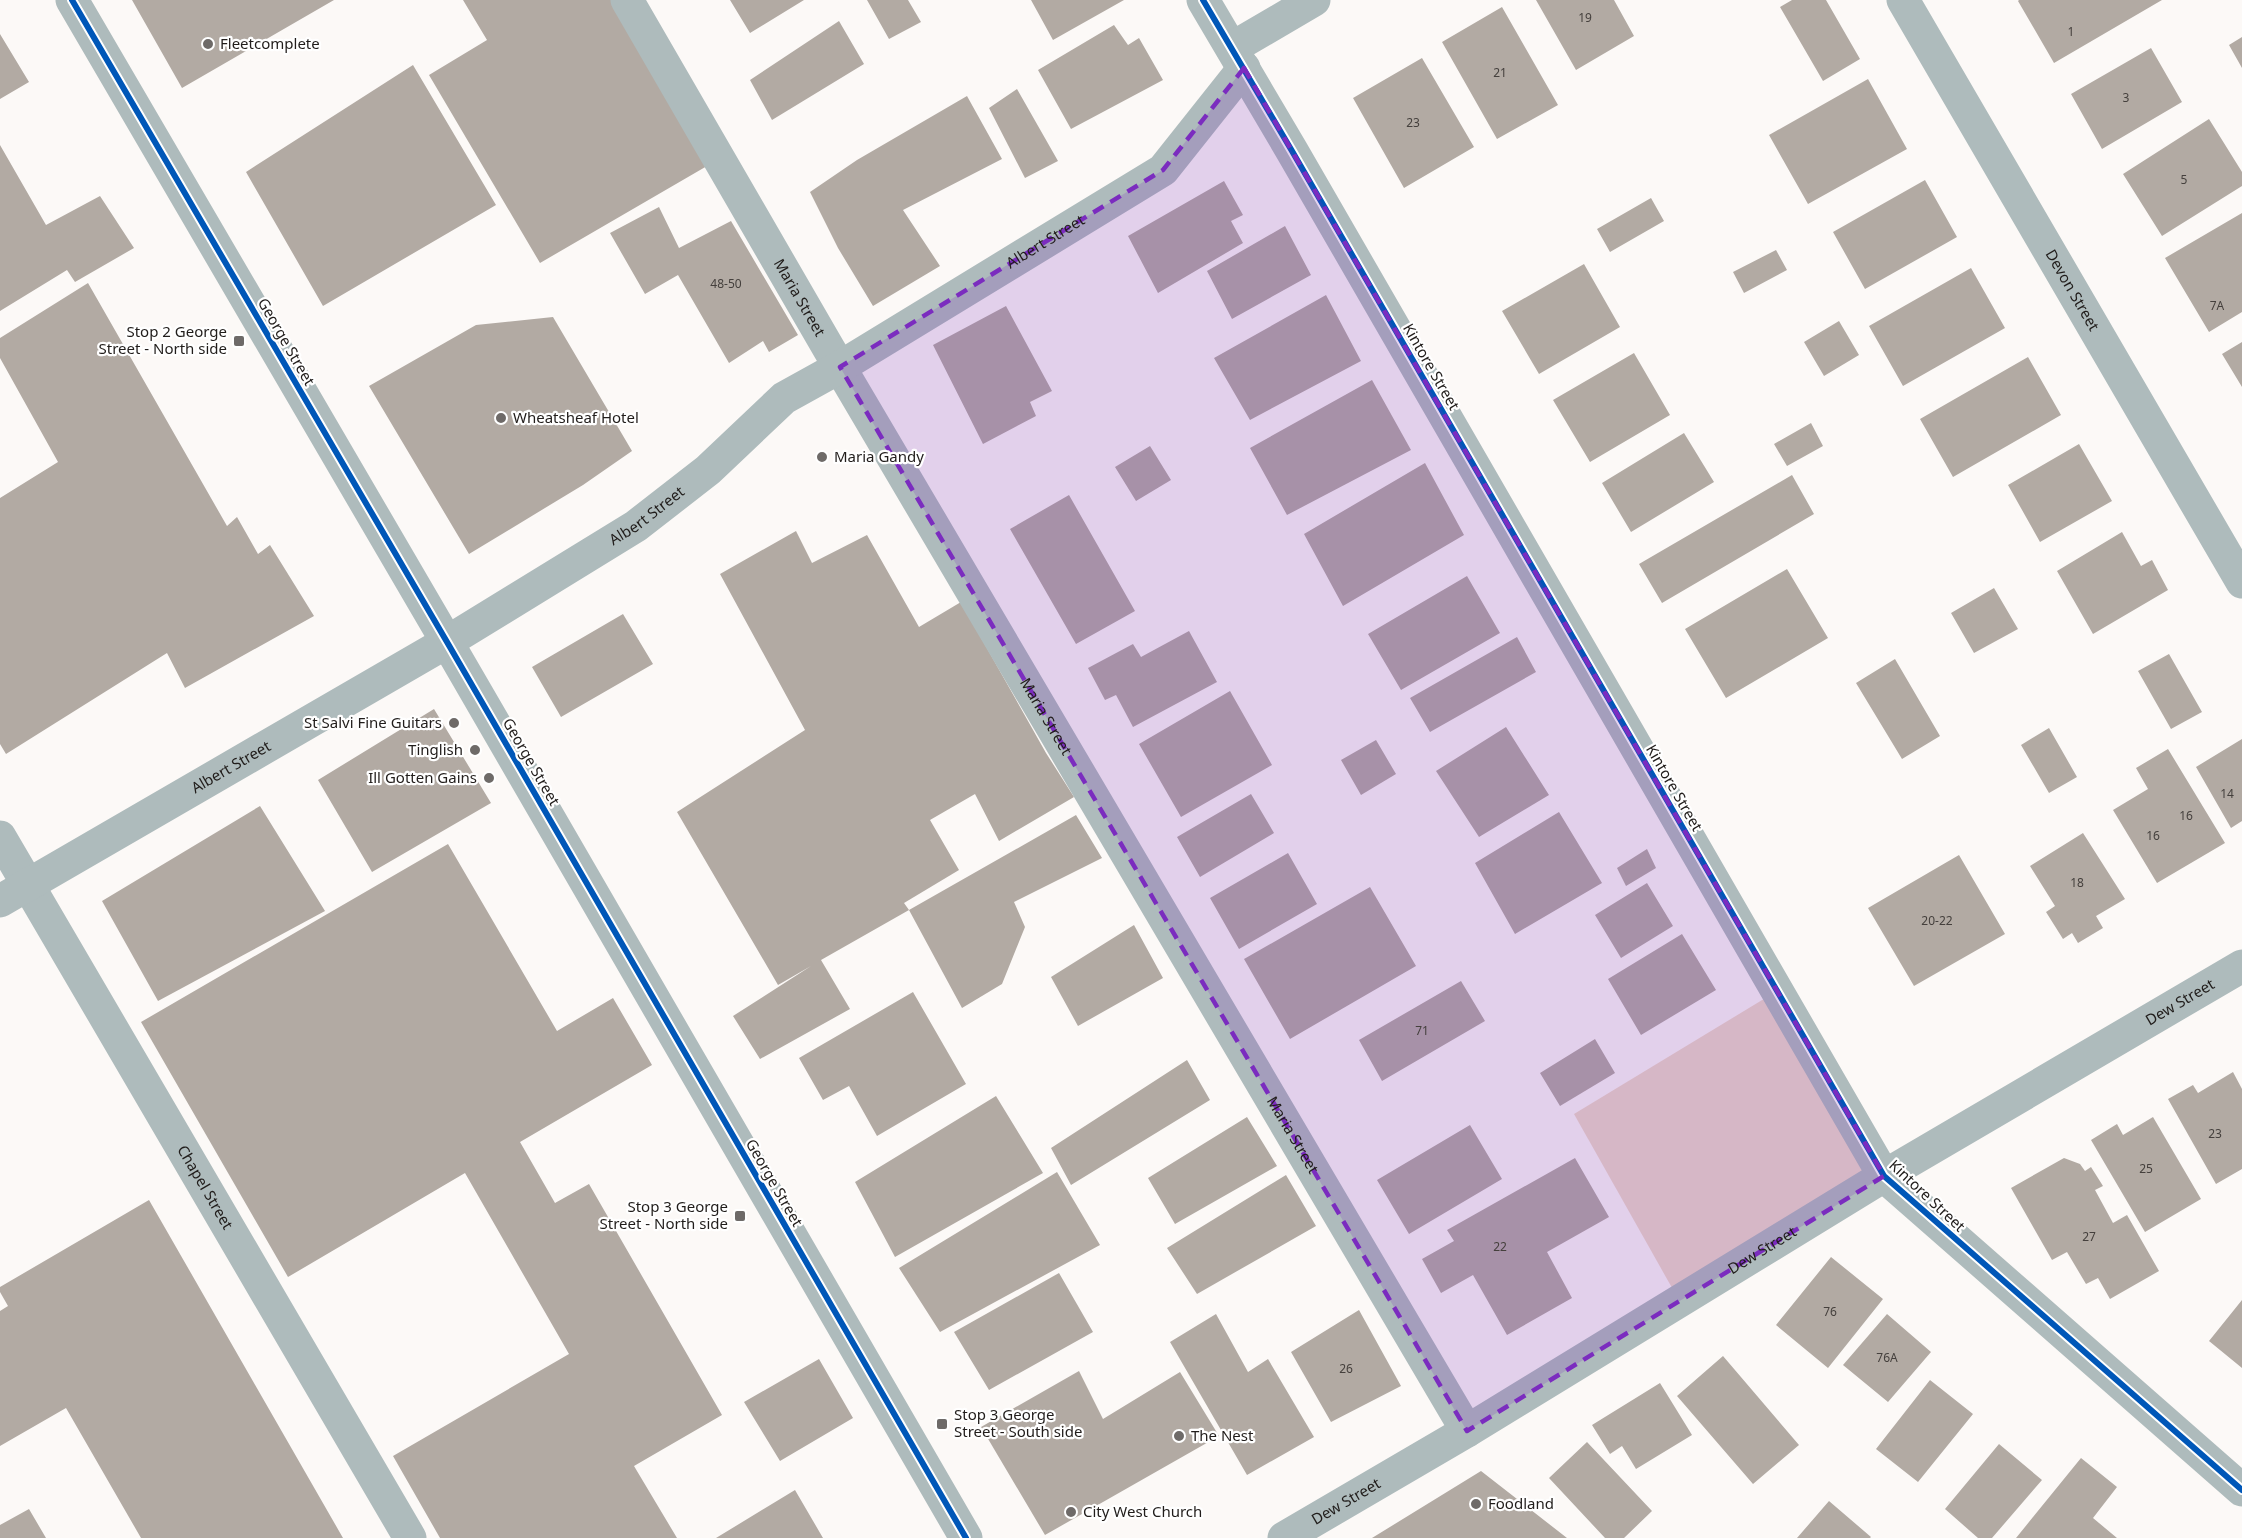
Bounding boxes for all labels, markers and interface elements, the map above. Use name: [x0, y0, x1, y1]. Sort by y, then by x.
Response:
house number: 19: [1578, 9, 1592, 26]
house number: 1: [2068, 23, 2074, 40]
place label: Fleetcomplete: [220, 33, 320, 53]
marker: Fleetcomplete: [201, 37, 215, 51]
house number: 21: [1493, 64, 1507, 81]
house number: 3: [2123, 89, 2130, 106]
house number: 23: [1406, 114, 1420, 131]
house number: 5: [2181, 171, 2188, 188]
street label: Albert Street: [1002, 209, 1089, 272]
street label: Devon Street: [2041, 246, 2105, 335]
street label: Maria Street: [770, 255, 831, 340]
house number: 48-50: [710, 275, 742, 292]
street label: George Street: [254, 294, 320, 389]
house number: 7A: [2210, 297, 2225, 314]
street label: Kintore Street: [1399, 319, 1465, 414]
place label: Stop 2 George Street - North side: [98, 321, 227, 358]
marker: Stop 2 George Street - North side: [232, 334, 246, 348]
place label: Wheatsheaf Hotel: [513, 407, 639, 427]
marker: Wheatsheaf Hotel: [494, 411, 508, 425]
place label: Maria Gandy: [834, 446, 924, 466]
marker: Maria Gandy: [815, 450, 829, 464]
street label: Albert Street: [605, 481, 689, 549]
street label: Maria Street: [1016, 674, 1077, 759]
place label: St Salvi Fine Guitars: [304, 712, 442, 732]
street label: George Street: [499, 714, 565, 809]
marker: St Salvi Fine Guitars: [447, 716, 461, 730]
street label: Albert Street: [187, 735, 274, 797]
place label: Tinglish: [408, 739, 463, 759]
street label: Kintore Street: [1642, 740, 1708, 835]
marker: Tinglish: [468, 743, 482, 757]
place label: Ill Gotten Gains: [368, 767, 477, 787]
marker: Ill Gotten Gains: [482, 771, 496, 785]
house number: 14: [2220, 785, 2234, 802]
house number: 16: [2179, 807, 2193, 824]
house number: 16: [2146, 827, 2160, 844]
house number: 18: [2070, 874, 2084, 891]
house number: 20-22: [1921, 912, 1953, 929]
street label: Dew Street: [2141, 973, 2218, 1030]
house number: 71: [1415, 1022, 1429, 1039]
street label: Maria Street: [1263, 1092, 1324, 1178]
house number: 23: [2208, 1125, 2222, 1142]
street label: George Street: [742, 1135, 808, 1230]
street label: Chapel Street: [173, 1141, 239, 1233]
street label: Kintore Street: [1885, 1155, 1970, 1236]
house number: 25: [2139, 1160, 2153, 1177]
place label: Stop 3 George Street - North side: [599, 1196, 728, 1233]
marker: Stop 3 George Street - North side: [733, 1209, 747, 1223]
street label: Dew Street: [1724, 1221, 1800, 1278]
house number: 27: [2082, 1228, 2096, 1245]
house number: 22: [1493, 1238, 1507, 1255]
house number: 76: [1823, 1303, 1837, 1320]
house number: 76A: [1876, 1349, 1898, 1366]
house number: 26: [1339, 1360, 1353, 1377]
place label: Stop 3 George Street - South side: [954, 1404, 1082, 1441]
marker: Stop 3 George Street - South side: [935, 1417, 949, 1431]
place label: The Nest: [1191, 1425, 1254, 1445]
marker: The Nest: [1172, 1429, 1186, 1443]
street label: Dew Street: [1307, 1472, 1384, 1529]
place label: Foodland: [1488, 1493, 1554, 1513]
marker: Foodland: [1469, 1497, 1483, 1511]
place label: City West Church: [1083, 1501, 1202, 1521]
marker: City West Church: [1064, 1505, 1078, 1519]

